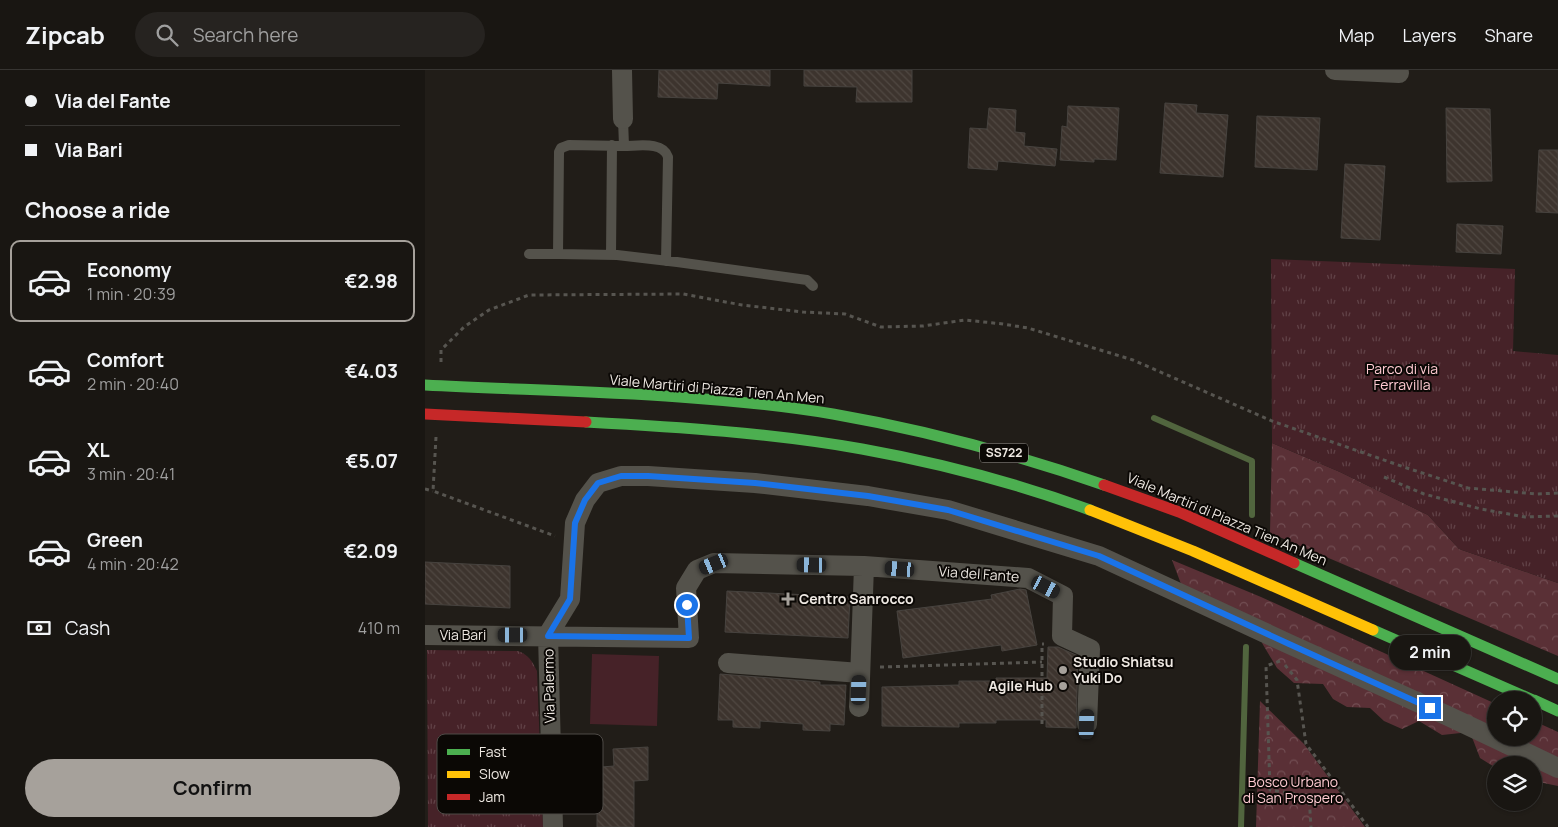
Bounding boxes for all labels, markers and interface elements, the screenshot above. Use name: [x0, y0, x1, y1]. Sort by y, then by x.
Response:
search box: [135, 12, 485, 57]
text: Zipcab: [25, 18, 105, 51]
icon: search: [153, 21, 181, 49]
text: Search here: [193, 22, 298, 48]
text: Map: [1339, 23, 1374, 47]
text: Layers: [1402, 23, 1456, 47]
text: Share: [1484, 23, 1533, 47]
text: Via del Fante: [55, 88, 171, 114]
text: Via Bari: [55, 137, 123, 163]
text: Choose a ride: [25, 195, 170, 225]
text: Economy: [87, 257, 171, 283]
icon: car: [27, 259, 72, 304]
text: €2.98: [345, 268, 398, 294]
text: 1 min · 20:39: [87, 283, 176, 305]
text: Comfort: [87, 347, 164, 373]
icon: car: [27, 349, 72, 394]
text: €4.03: [345, 358, 398, 384]
park label: Parco di via Ferravilla: [1366, 359, 1438, 394]
street label: Viale Martiri di Piazza Tien An Men: [609, 370, 825, 407]
text: 2 min · 20:40: [87, 373, 179, 395]
text: XL: [87, 437, 110, 463]
icon: car: [27, 439, 72, 484]
road number: SS722: [980, 443, 1028, 462]
text: €5.07: [345, 448, 398, 474]
text: 3 min · 20:41: [87, 463, 175, 485]
street label: Viale Martiri di Piazza Tien An Men: [1124, 468, 1330, 569]
text: Green: [87, 527, 143, 553]
icon: car: [27, 529, 72, 574]
text: €2.09: [344, 538, 398, 564]
car: [697, 551, 730, 577]
text: 4 min · 20:42: [87, 553, 179, 575]
car: [796, 557, 827, 573]
car: [884, 560, 915, 578]
street label: Via del Fante: [938, 561, 1020, 586]
car: [1029, 574, 1062, 600]
place label: Centro Sanrocco: [799, 589, 914, 608]
marker: Centro Sanrocco: [781, 592, 795, 606]
route start: [676, 594, 698, 616]
icon: cash: [25, 614, 53, 642]
text: Cash: [65, 615, 110, 641]
text: 410 m: [358, 617, 400, 639]
street label: Via Bari: [440, 625, 486, 644]
car: [498, 628, 528, 643]
callout: 2 min: [1389, 636, 1471, 670]
text: 2 min: [1409, 641, 1451, 663]
street label: Via Palermo: [538, 649, 559, 723]
place label: Studio Shiatsu Yuki Do: [1073, 652, 1173, 687]
marker: Studio Shiatsu Yuki Do: [1057, 664, 1069, 676]
car: [850, 675, 867, 705]
place label: Agile Hub: [988, 676, 1053, 695]
marker: Agile Hub: [1057, 680, 1069, 692]
map controls: [1487, 691, 1542, 811]
button: locate: [1487, 691, 1542, 746]
route end: [1419, 697, 1441, 719]
car: [1078, 709, 1095, 739]
legend: [437, 734, 603, 814]
text: Fast: [479, 742, 507, 761]
button: layers: [1487, 756, 1542, 811]
button: Confirm: [25, 759, 400, 817]
text: Slow: [479, 764, 510, 783]
park label: Bosco Urbano di San Prospero: [1243, 772, 1343, 807]
text: Jam: [479, 787, 505, 806]

